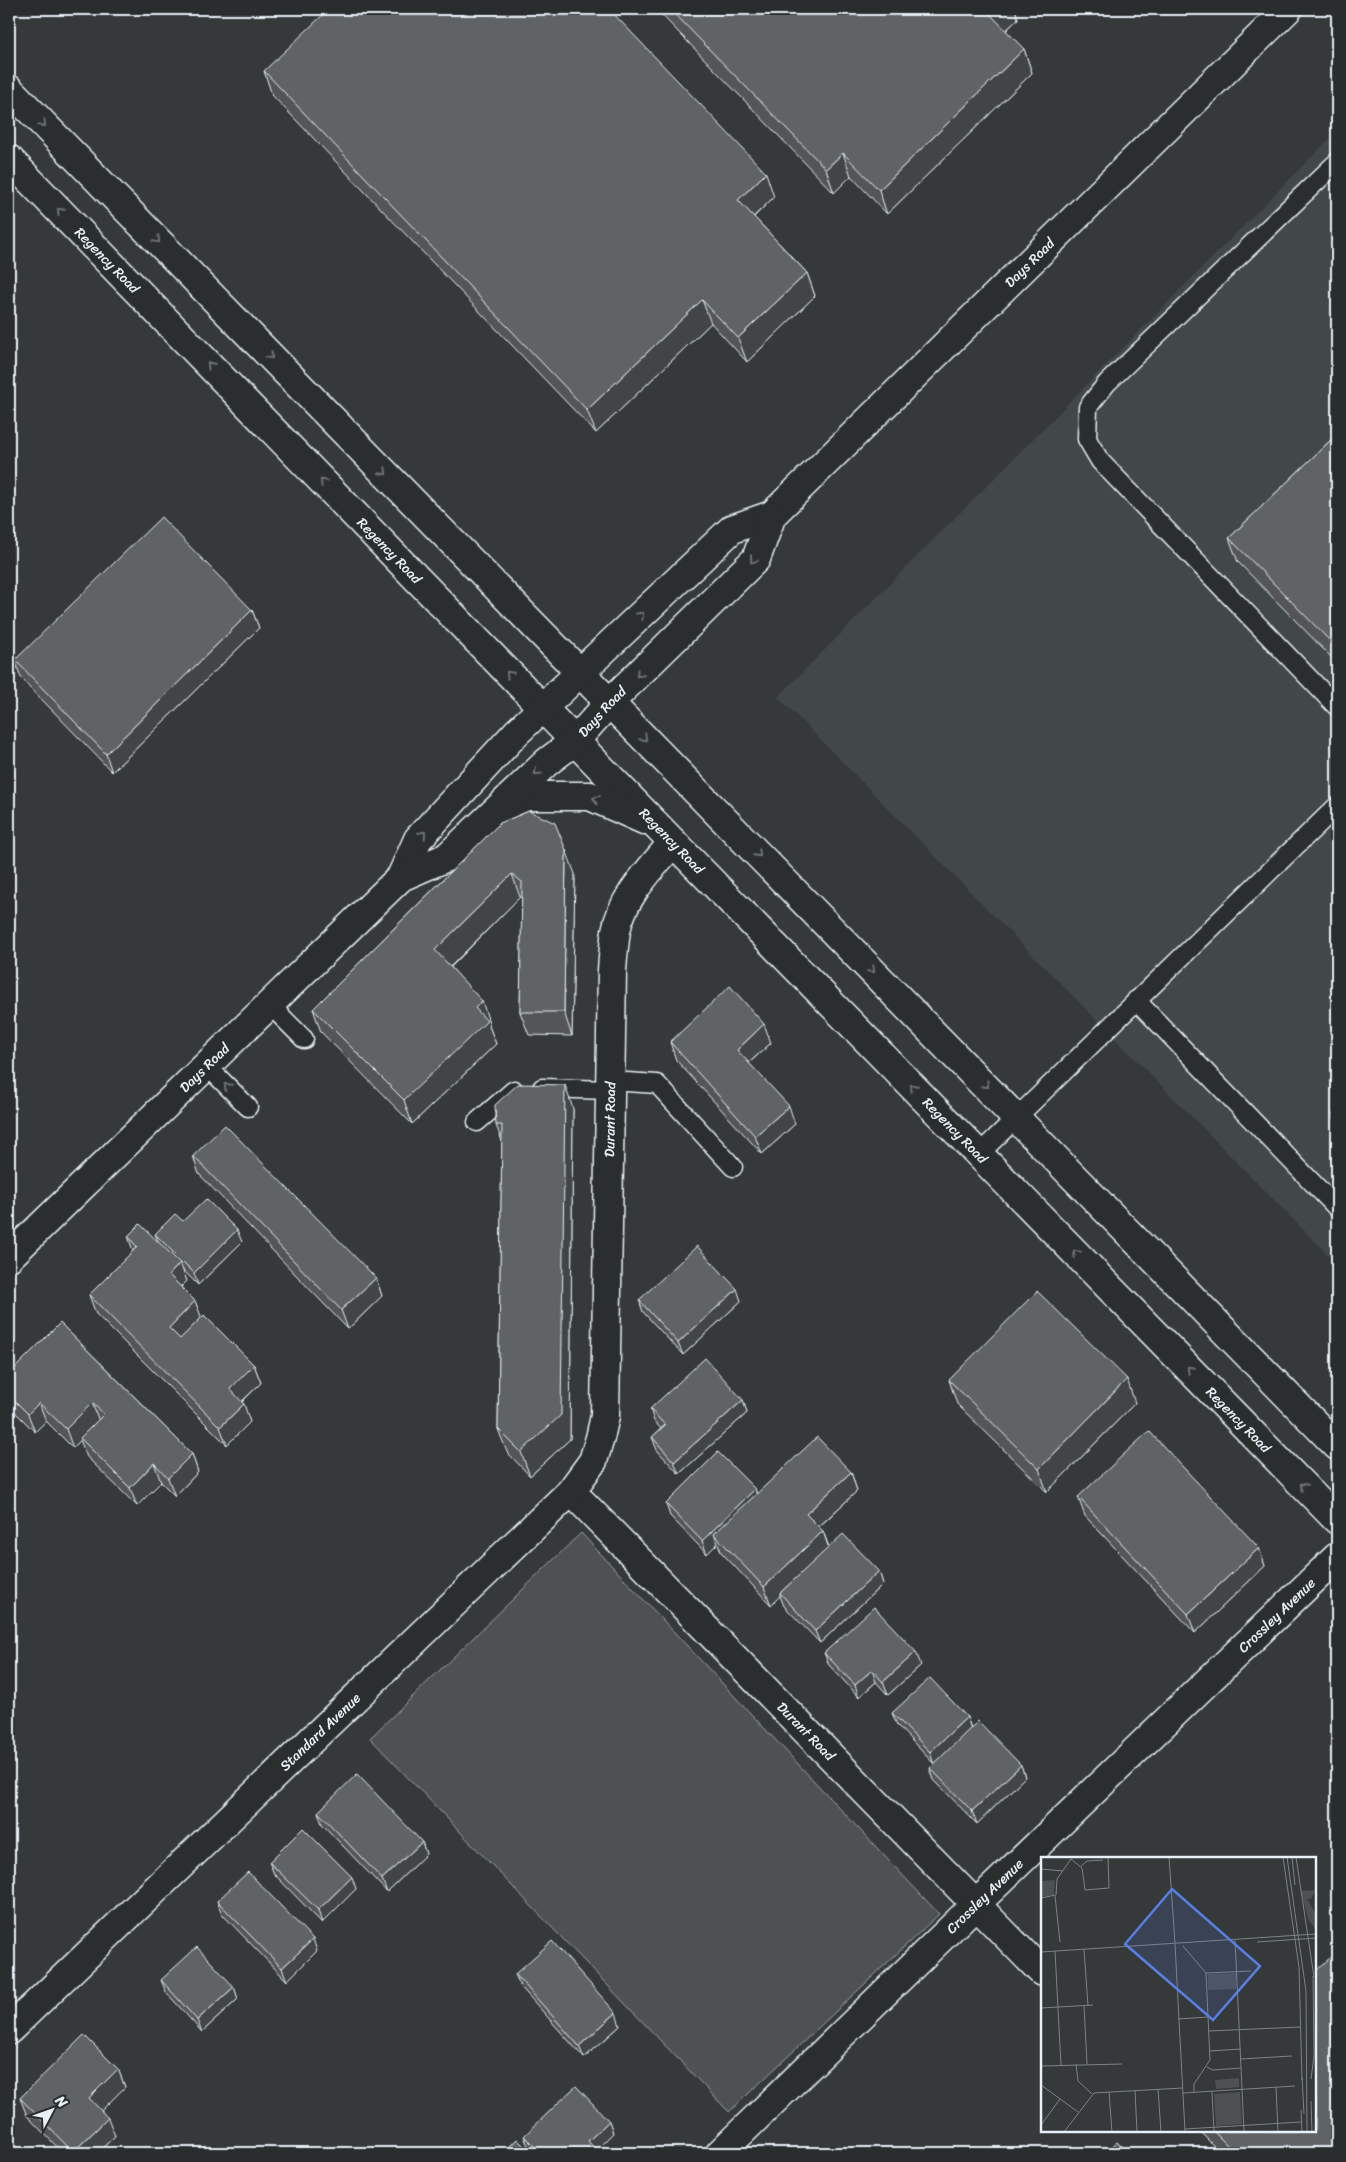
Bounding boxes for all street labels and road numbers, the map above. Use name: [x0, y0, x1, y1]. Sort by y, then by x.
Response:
street label: Regency Road: [69, 221, 147, 301]
street label: Days Road: [998, 231, 1062, 293]
street label: Regency Road: [351, 511, 429, 591]
street label: Days Road: [571, 679, 633, 743]
street label: Regency Road: [633, 802, 712, 881]
street label: Days Road: [173, 1036, 237, 1099]
street label: Durant Road: [597, 1080, 623, 1157]
street label: Regency Road: [917, 1091, 995, 1171]
street label: Regency Road: [1200, 1380, 1279, 1460]
street label: Crossley Avenue: [1232, 1571, 1321, 1659]
street label: Standard Avenue: [273, 1686, 367, 1777]
street label: Durant Road: [771, 1695, 843, 1768]
street label: Crossley Avenue: [940, 1852, 1030, 1940]

